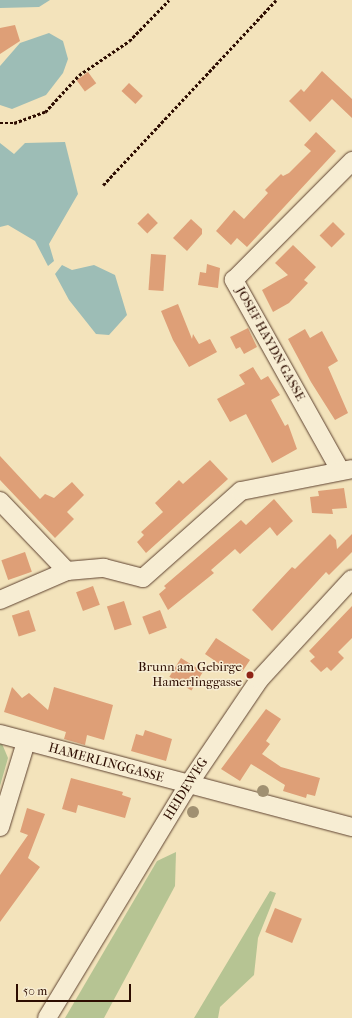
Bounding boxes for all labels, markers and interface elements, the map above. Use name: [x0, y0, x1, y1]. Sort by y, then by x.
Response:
street label: JOSEF HAYDN GASSE: [232, 284, 308, 404]
place label: Brunn am Gebirge Hamerlinggasse: [138, 660, 242, 691]
marker: Brunn am Gebirge Hamerlinggasse: [245, 670, 255, 680]
street label: HAMERLINGGASSE: [47, 740, 165, 786]
street label: HEIDEWEG: [161, 755, 211, 823]
scale bar: [18, 976, 133, 1002]
text: 50 m: [23, 984, 47, 998]

